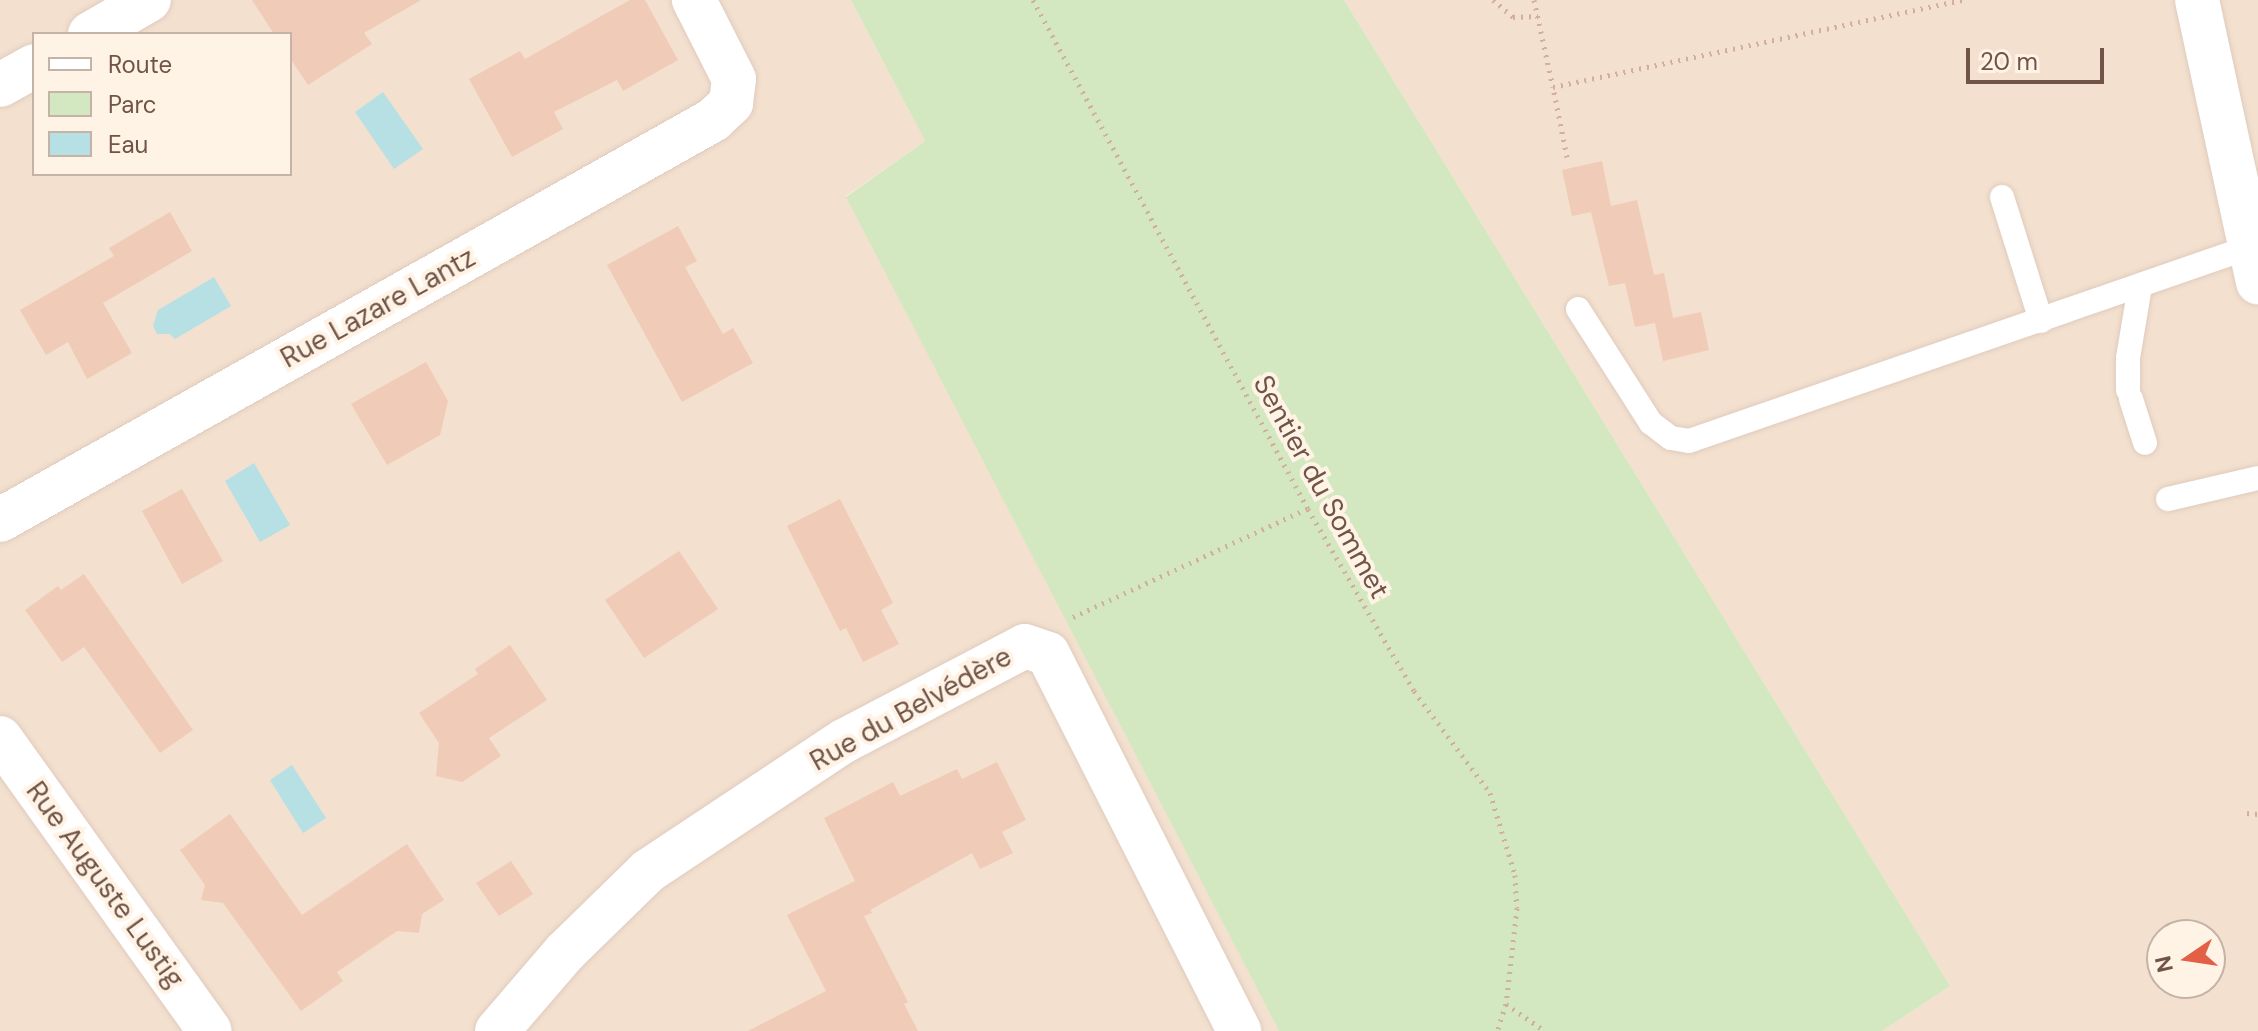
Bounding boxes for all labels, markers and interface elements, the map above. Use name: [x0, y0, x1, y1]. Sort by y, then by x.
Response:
legend: [32, 32, 292, 176]
scale bar: [1970, 32, 2108, 82]
text: 20 m: [1980, 46, 2038, 77]
text: Route: [108, 49, 172, 80]
text: Parc: [108, 89, 157, 120]
text: Eau: [108, 129, 148, 160]
street label: Rue Lazare Lantz: [275, 241, 481, 375]
street label: Sentier du Sommet: [1246, 370, 1396, 604]
street label: Rue du Belvédère: [804, 640, 1018, 778]
street label: Rue Auguste Lustig: [19, 775, 191, 995]
north arrow: [2146, 919, 2226, 999]
text: N: [2148, 953, 2180, 975]

